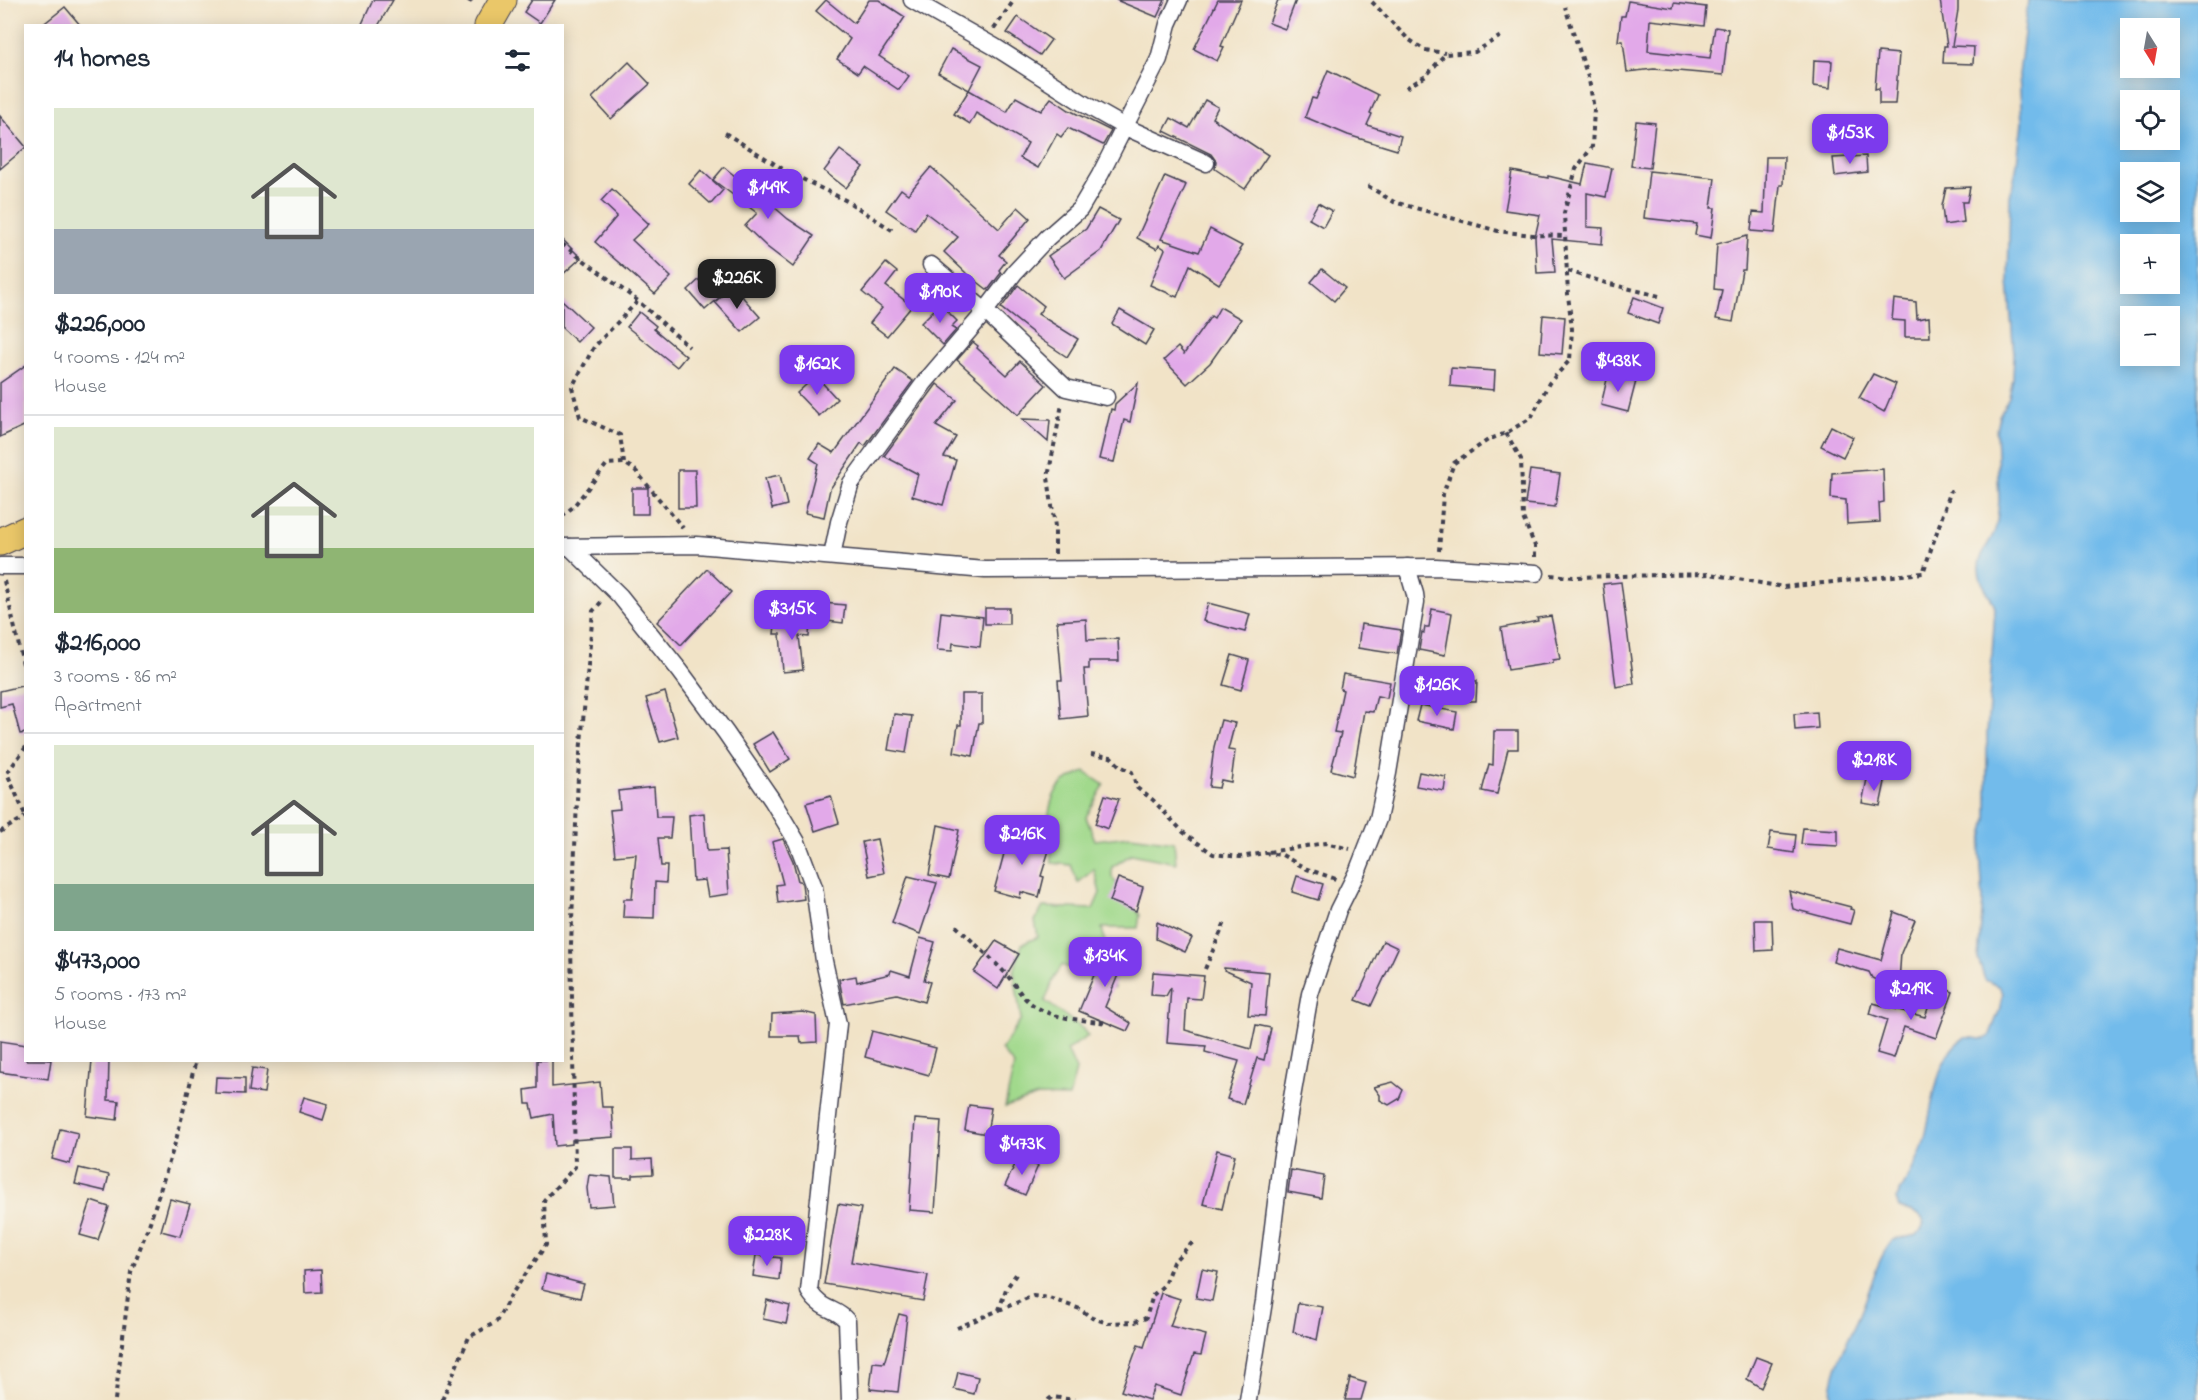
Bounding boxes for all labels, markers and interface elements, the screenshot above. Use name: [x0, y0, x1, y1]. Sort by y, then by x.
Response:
north arrow: [2120, 18, 2180, 78]
map controls: [2120, 18, 2180, 366]
text: 14 homes: [54, 41, 150, 79]
icon: filters: [501, 44, 534, 77]
button: locate: [2120, 90, 2180, 150]
pin: $153K: [1808, 114, 1892, 165]
text: $153K: [1826, 119, 1874, 148]
icon: home: [240, 147, 348, 255]
button: layers: [2120, 162, 2180, 222]
pin: $149K: [726, 169, 810, 220]
text: $149K: [747, 174, 789, 203]
button: +: [2120, 234, 2180, 294]
pin: $226K: [695, 259, 779, 310]
text: $226K: [712, 264, 762, 293]
pin: $190K: [898, 273, 982, 324]
text: $190K: [919, 278, 961, 307]
text: $226,000: [54, 306, 145, 344]
button: −: [2120, 306, 2180, 366]
pin: $438K: [1576, 342, 1660, 393]
text: 4 rooms · 124 m²: [54, 344, 185, 373]
pin: $162K: [775, 345, 859, 396]
text: $438K: [1595, 347, 1641, 376]
text: $162K: [794, 350, 840, 379]
text: House: [54, 373, 107, 402]
icon: home: [240, 466, 348, 574]
pin: $315K: [750, 590, 834, 641]
text: $315K: [768, 595, 816, 624]
text: $216,000: [54, 625, 141, 663]
text: 3 rooms · 86 m²: [54, 663, 177, 692]
pin: $126K: [1395, 666, 1479, 717]
text: $126K: [1414, 671, 1460, 700]
text: Apartment: [54, 692, 142, 721]
pin: $218K: [1832, 741, 1916, 792]
text: $218K: [1851, 746, 1897, 775]
icon: home: [240, 784, 348, 892]
pin: $216K: [980, 815, 1064, 866]
text: $216K: [999, 820, 1045, 849]
pin: $134K: [1063, 937, 1147, 988]
text: $134K: [1083, 942, 1127, 971]
text: $473,000: [54, 943, 140, 981]
pin: $219K: [1869, 970, 1953, 1021]
text: $219K: [1889, 975, 1933, 1004]
text: 5 rooms · 173 m²: [54, 981, 187, 1010]
text: House: [54, 1010, 107, 1039]
pin: $473K: [980, 1125, 1064, 1176]
text: $473K: [999, 1130, 1045, 1159]
pin: $228K: [725, 1216, 809, 1267]
text: $228K: [742, 1221, 792, 1250]

